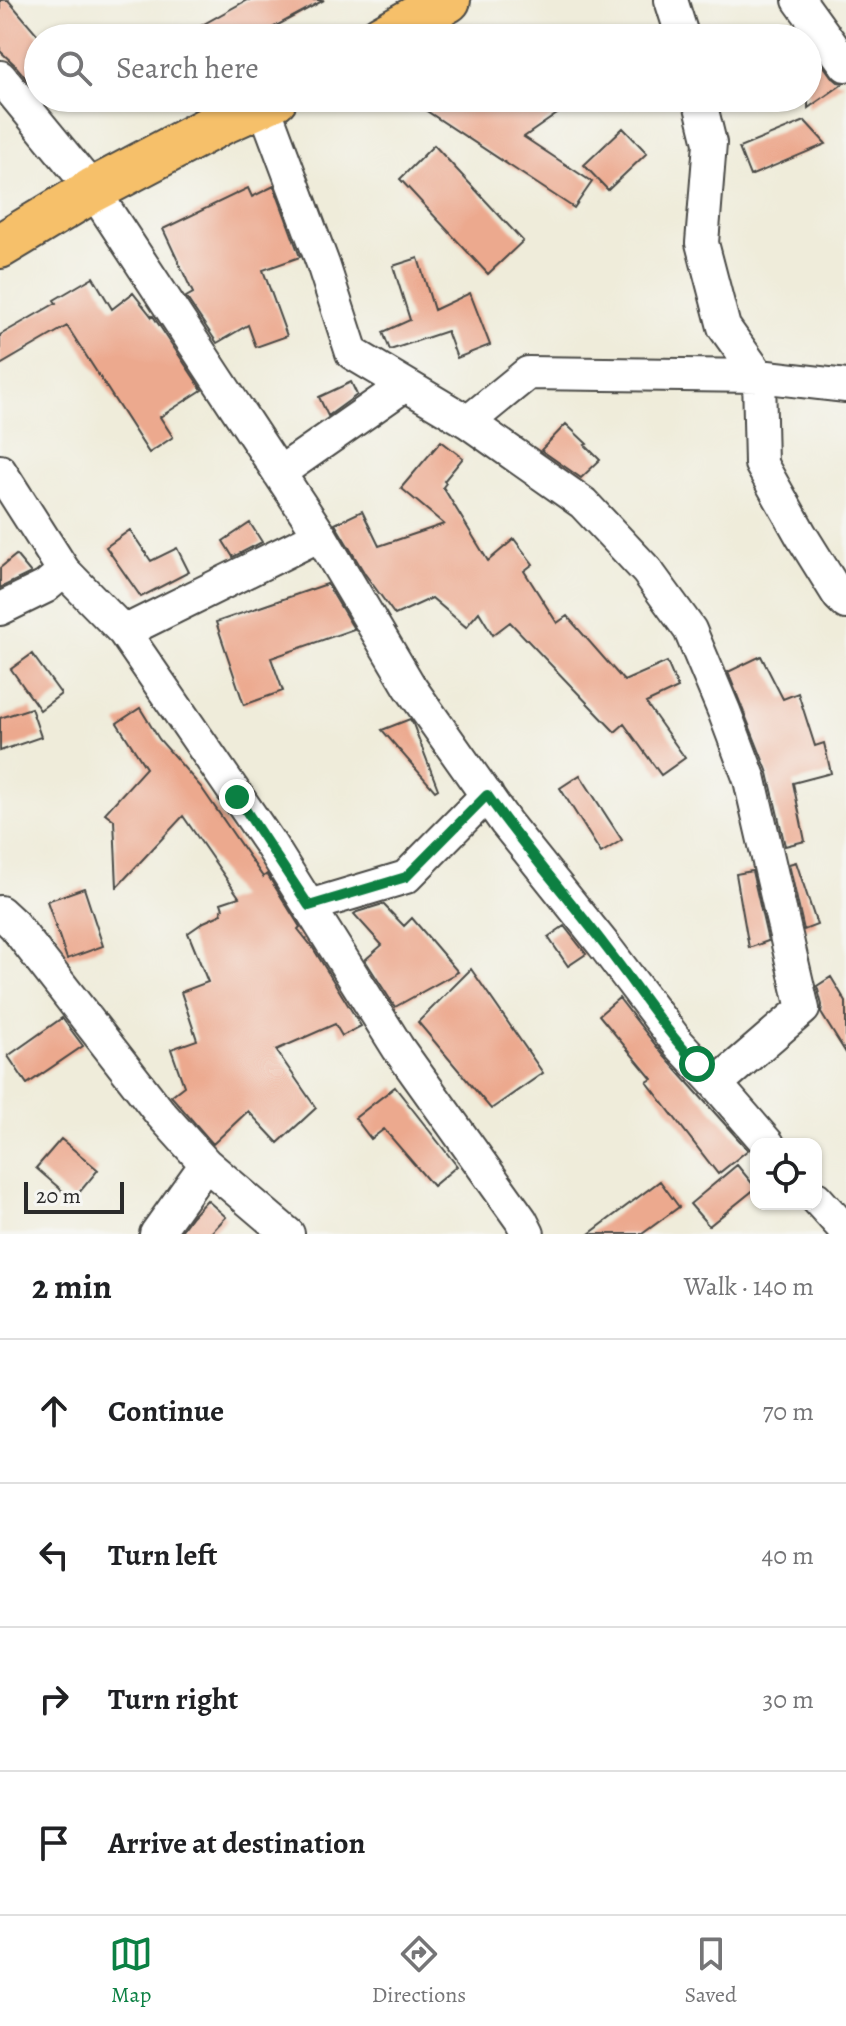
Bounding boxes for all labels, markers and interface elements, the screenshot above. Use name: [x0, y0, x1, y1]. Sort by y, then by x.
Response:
search box: [24, 24, 822, 112]
icon: search: [52, 46, 96, 90]
text: Search here: [116, 48, 259, 88]
route end: [219, 779, 255, 815]
route start: [679, 1046, 715, 1082]
map controls: [750, 1138, 822, 1210]
button: locate: [750, 1138, 822, 1210]
scale bar: [24, 1178, 124, 1214]
text: 20 m: [36, 1181, 81, 1211]
text: 2 min: [32, 1263, 112, 1310]
text: Walk · 140 m: [684, 1269, 814, 1304]
icon: ahead: [32, 1389, 76, 1433]
text: Continue: [108, 1391, 224, 1431]
text: 70 m: [762, 1394, 814, 1429]
icon: left: [32, 1533, 76, 1577]
text: Turn left: [108, 1535, 217, 1575]
text: 40 m: [762, 1538, 814, 1573]
icon: right: [32, 1677, 76, 1721]
text: Turn right: [108, 1679, 238, 1719]
text: 30 m: [763, 1682, 814, 1717]
icon: arrive: [32, 1821, 76, 1865]
text: Arrive at destination: [108, 1823, 365, 1863]
tab: Map: [109, 1932, 153, 2010]
tab: Directions: [372, 1932, 466, 2010]
tab: Saved: [685, 1932, 737, 2010]

